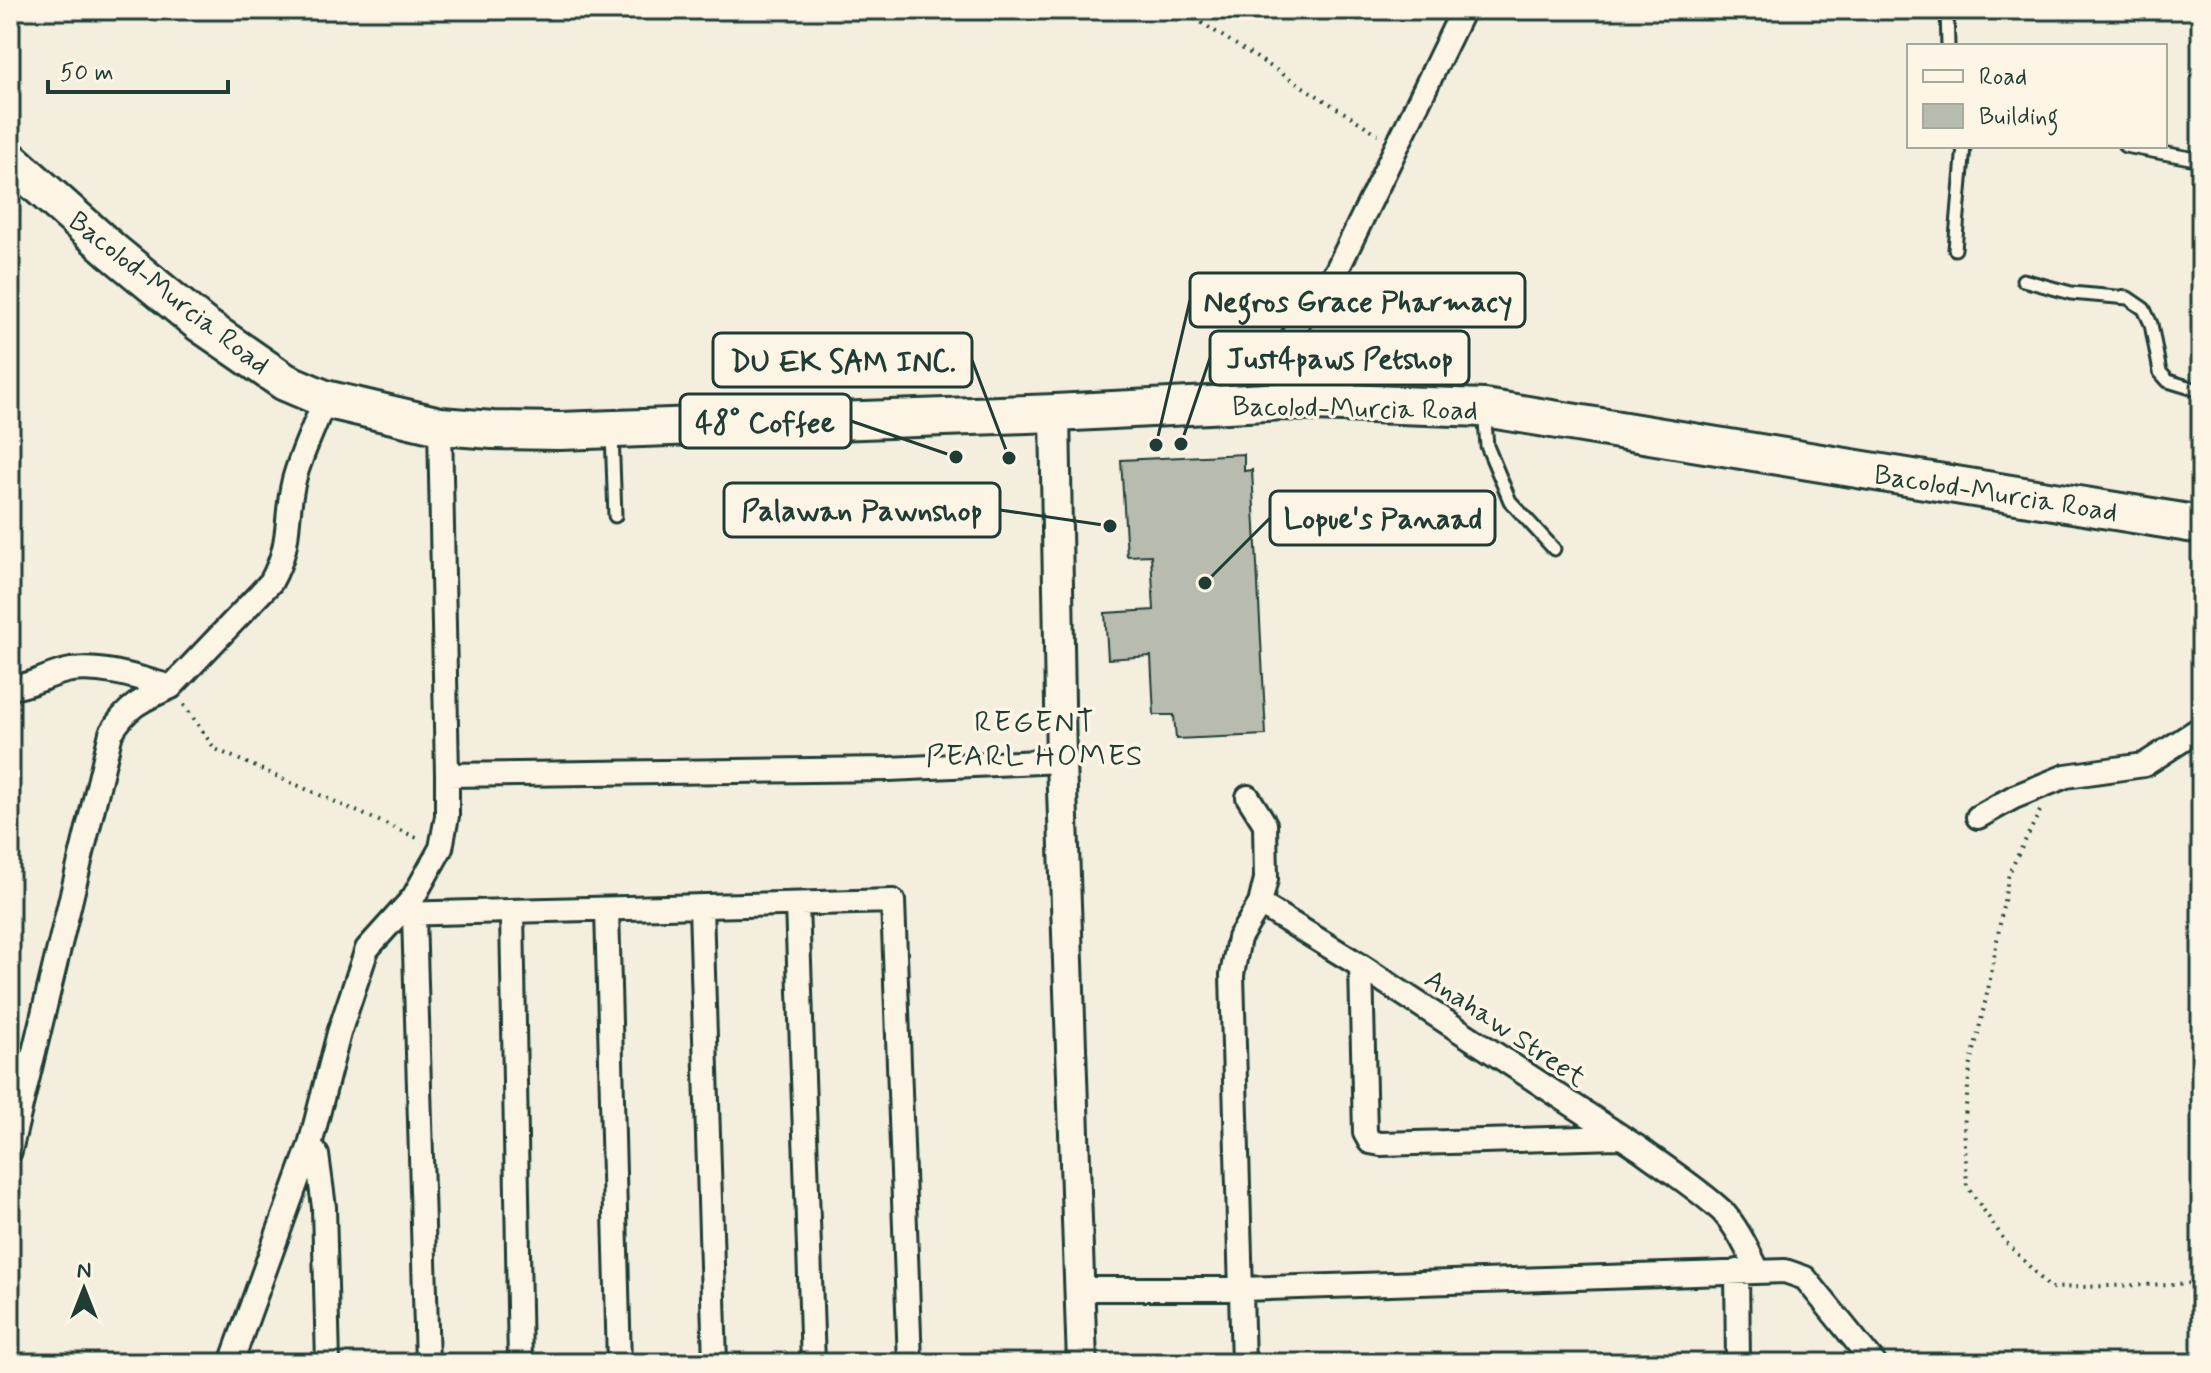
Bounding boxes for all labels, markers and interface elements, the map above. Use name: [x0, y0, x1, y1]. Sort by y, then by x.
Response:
scale bar: [48, 44, 228, 94]
legend: [1907, 44, 2167, 148]
text: 50 m: [60, 58, 114, 89]
text: Road: [1979, 62, 2027, 93]
text: Building: [1979, 102, 2059, 136]
street label: Bacolod-Murcia Road: [60, 204, 277, 384]
callout: Negros Grace Pharmacy: [1190, 273, 1525, 327]
text: Negros Grace Pharmacy: [1204, 283, 1512, 326]
callout: Just4paws Petshop: [1210, 331, 1469, 385]
callout: DU EK SAM INC.: [713, 333, 972, 387]
text: Just4paws Petshop: [1227, 340, 1453, 379]
text: DU EK SAM INC.: [730, 343, 956, 382]
street label: Bacolod-Murcia Road: [1232, 389, 1478, 430]
callout: 48° Coffee: [680, 394, 851, 448]
text: 48° Coffee: [695, 404, 835, 443]
street label: Bacolod-Murcia Road: [1871, 457, 2120, 532]
callout: Palawan Pawnshop: [724, 483, 1000, 537]
callout: Lopue's Panaad: [1270, 491, 1495, 545]
text: Palawan Pawnshop: [741, 492, 983, 531]
text: Lopue's Panaad: [1284, 500, 1482, 539]
district label: REGENT PEARL HOMES: [926, 703, 1144, 776]
street label: Anahaw Street: [1417, 961, 1593, 1097]
north arrow: [44, 1249, 124, 1329]
text: N: [77, 1257, 91, 1285]

